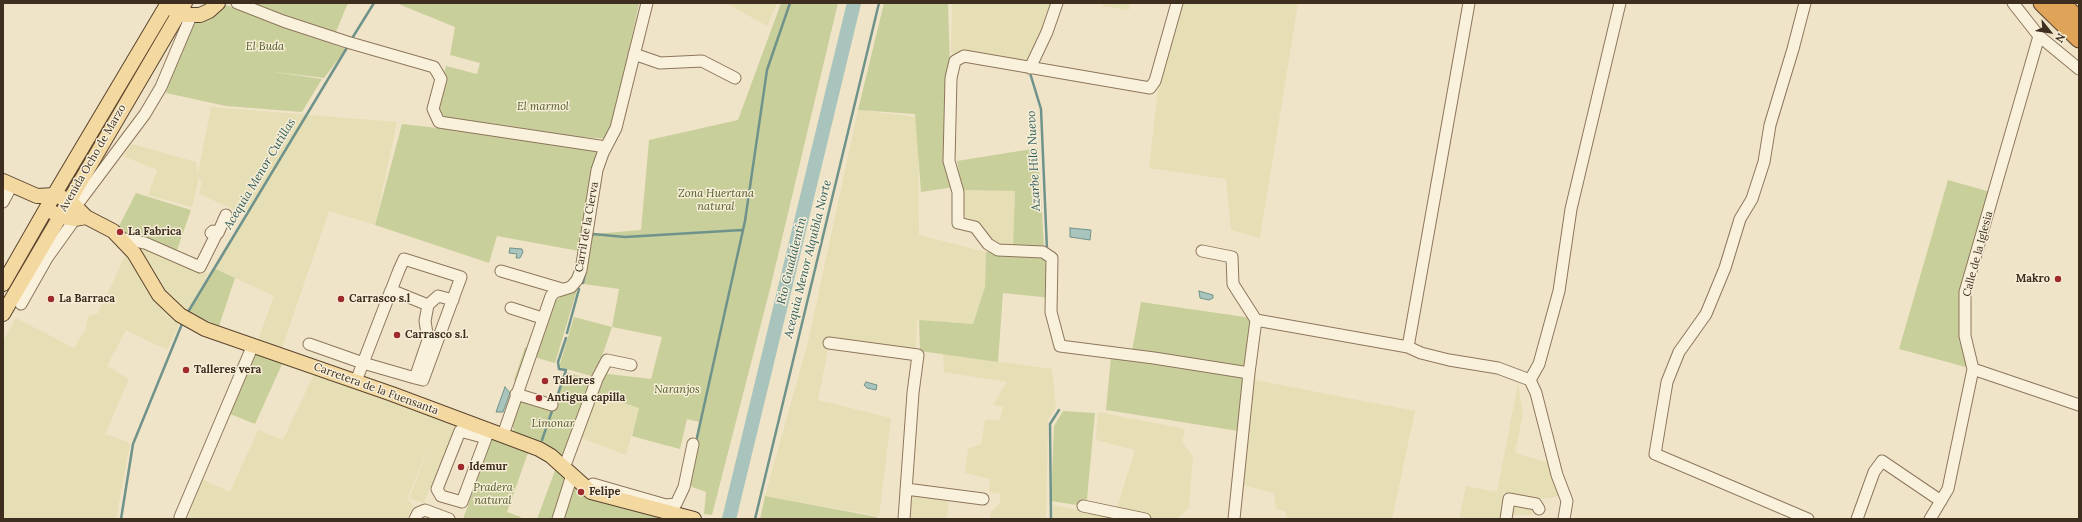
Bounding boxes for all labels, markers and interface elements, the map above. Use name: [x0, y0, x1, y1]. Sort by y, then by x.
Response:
north arrow: [2030, 12, 2070, 52]
text: N: [2052, 31, 2069, 45]
park label: El Buda: [246, 40, 284, 54]
park label: El marmol: [517, 100, 569, 114]
street label: Avenida Ocho de Marzo: [57, 102, 129, 214]
water label: Azarbe Hilo Nuevo: [1024, 110, 1044, 212]
water label: Acequia Menor Cutillas: [221, 116, 299, 232]
water label: Acequia Menor Alquibla Norte: [781, 178, 835, 340]
street label: Carril de la Cierva: [573, 181, 601, 273]
park label: Zona Huertana natural: [678, 187, 754, 213]
street label: Calle de la Iglesia: [1960, 210, 1996, 298]
water label: Río Guadalentín: [774, 216, 810, 306]
place label: La Fabrica: [128, 225, 182, 239]
marker: La Fabrica: [115, 227, 125, 237]
place label: Makro: [2016, 272, 2050, 286]
marker: Makro: [2053, 274, 2063, 284]
place label: La Barraca: [59, 292, 115, 306]
place label: Carrasco s.l: [349, 292, 410, 306]
marker: La Barraca: [46, 294, 56, 304]
marker: Carrasco s.l: [336, 294, 346, 304]
place label: Carrasco s.l.: [405, 328, 469, 342]
marker: Carrasco s.l.: [392, 330, 402, 340]
street label: Carretera de la Fuensanta: [312, 360, 440, 418]
place label: Talleres vera: [194, 363, 261, 377]
marker: Talleres vera: [181, 365, 191, 375]
place label: Talleres: [553, 374, 595, 388]
marker: Talleres: [540, 376, 550, 386]
park label: Naranjos: [654, 383, 700, 397]
place label: Antigua capilla: [547, 391, 625, 405]
marker: Antigua capilla: [534, 393, 544, 403]
park label: Limonar: [532, 417, 574, 431]
place label: Idemur: [469, 460, 508, 474]
marker: Idemur: [456, 462, 466, 472]
park label: Pradera natural: [473, 481, 513, 507]
place label: Felipe: [589, 485, 620, 499]
marker: Felipe: [576, 487, 586, 497]

